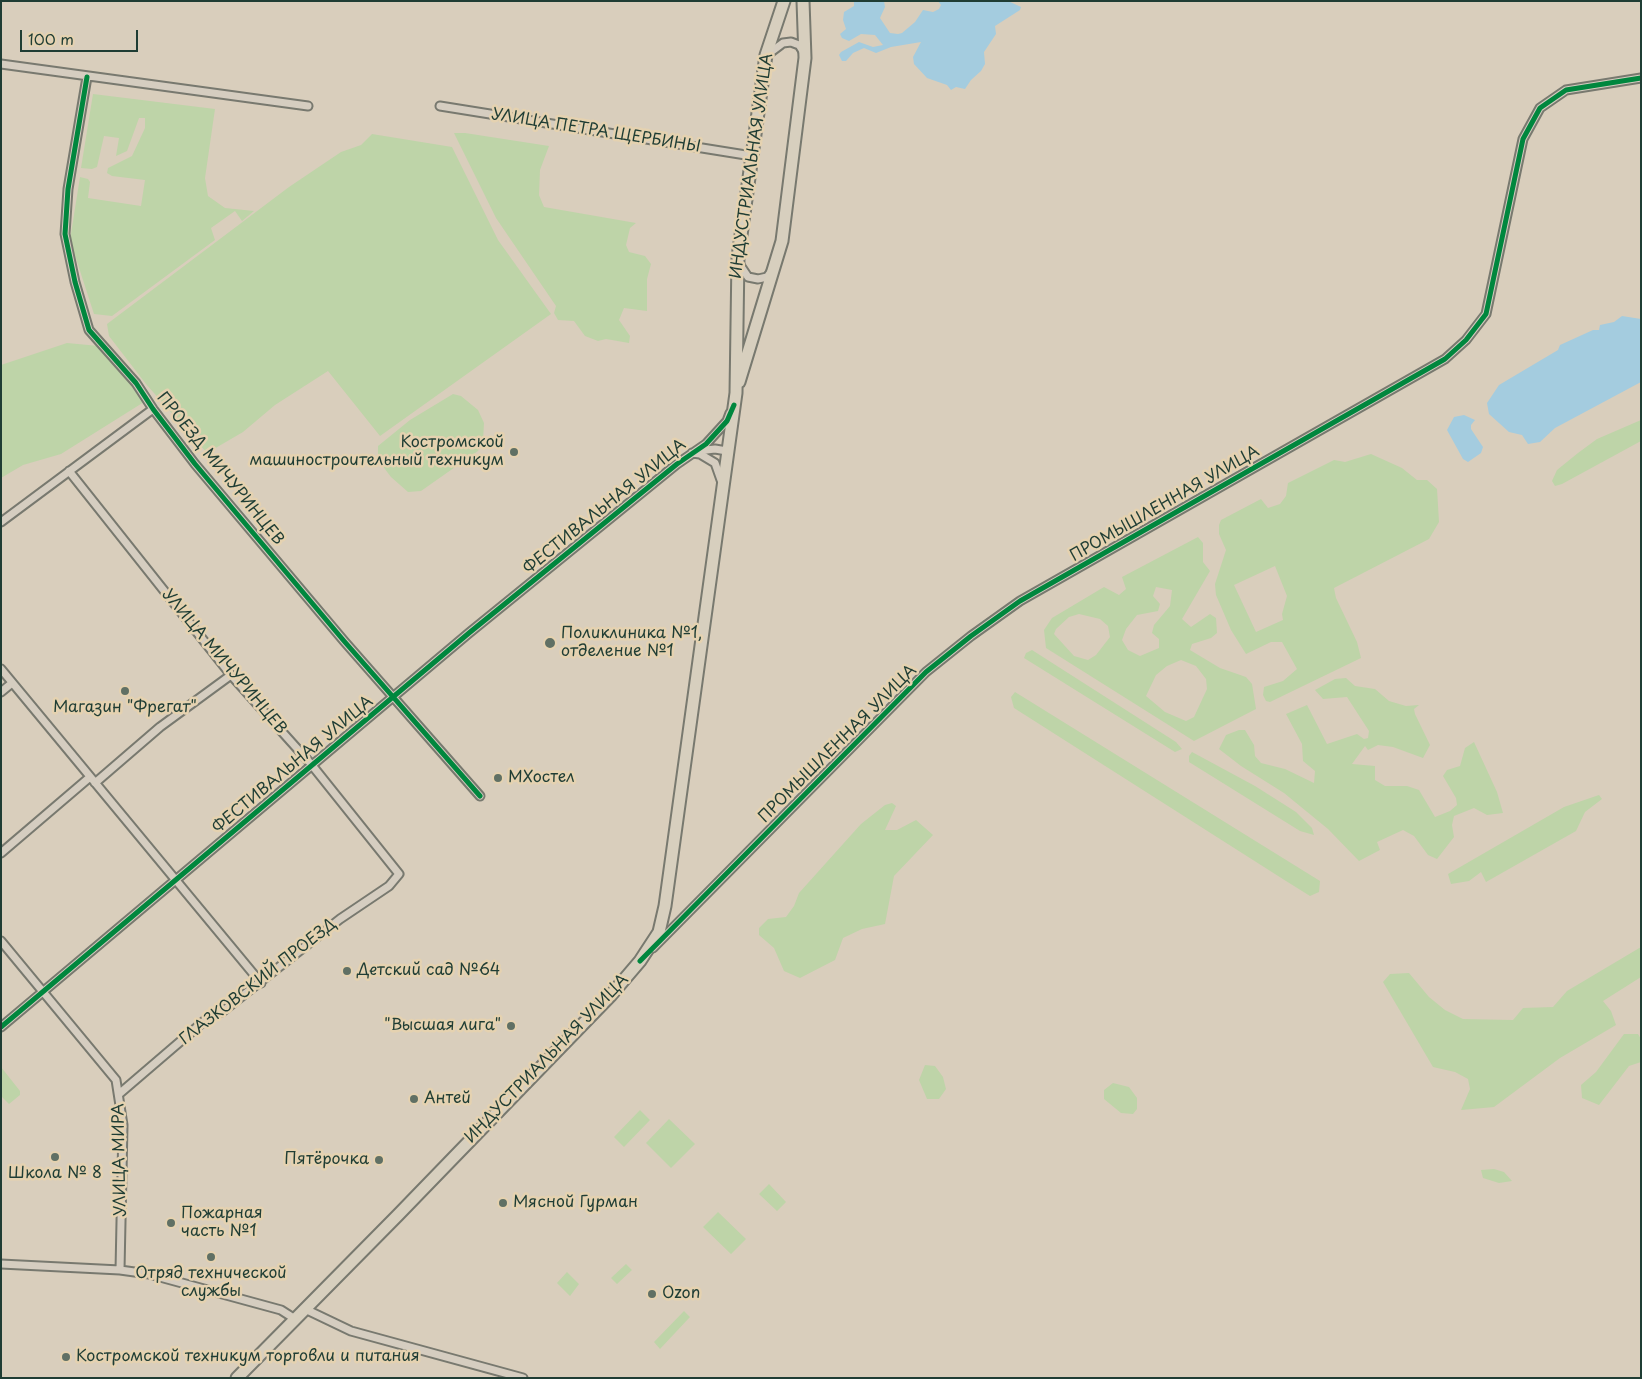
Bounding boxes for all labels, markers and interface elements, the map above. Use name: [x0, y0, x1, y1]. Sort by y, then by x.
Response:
scale bar: [22, 20, 140, 52]
text: 100 m: [28, 27, 74, 50]
street label: ИНДУСТРИАЛЬНАЯ УЛИЦА: [727, 52, 777, 280]
street label: УЛИЦА ПЕТРА ЩЕРБИНЫ: [490, 105, 702, 157]
street label: ПРОЕЗД МИЧУРИНЦЕВ: [152, 389, 288, 549]
place label: Костромской машиностроительный техникум: [249, 433, 504, 471]
street label: ФЕСТИВАЛЬНАЯ УЛИЦА: [520, 436, 690, 578]
street label: ПРОМЫШЛЕННАЯ УЛИЦА: [1067, 442, 1263, 566]
marker: Костромской машиностроительный техникум: [508, 446, 520, 458]
street label: УЛИЦА МИЧУРИНЦЕВ: [158, 586, 290, 738]
place label: Поликлиника №1, отделение №1: [561, 624, 702, 662]
marker: Поликлиника №1, отделение №1: [543, 636, 557, 650]
street label: ПРОМЫШЛЕННАЯ УЛИЦА: [755, 661, 921, 827]
marker: Магазин "Фрегат": [119, 685, 131, 697]
street label: ФЕСТИВАЛЬНАЯ УЛИЦА: [209, 692, 377, 838]
place label: Магазин "Фрегат": [53, 698, 197, 718]
place label: МХостел: [508, 768, 575, 788]
marker: МХостел: [492, 772, 504, 784]
street label: ГЛАЗКОВСКИЙ ПРОЕЗД: [176, 915, 340, 1049]
place label: Детский сад №64: [357, 961, 500, 981]
marker: Детский сад №64: [341, 965, 353, 977]
street label: ИНДУСТРИАЛЬНАЯ УЛИЦА: [461, 971, 633, 1147]
place label: "Высшая лига": [384, 1016, 501, 1036]
marker: "Высшая лига": [505, 1020, 517, 1032]
place label: Антей: [424, 1089, 471, 1109]
marker: Антей: [408, 1093, 420, 1105]
street label: УЛИЦА МИРА: [109, 1103, 131, 1217]
place label: Пятёрочка: [284, 1150, 369, 1170]
marker: Школа № 8: [49, 1151, 61, 1163]
marker: Пятёрочка: [373, 1154, 385, 1166]
place label: Школа № 8: [8, 1164, 102, 1184]
place label: Мясной Гурман: [513, 1193, 638, 1213]
marker: Мясной Гурман: [497, 1197, 509, 1209]
place label: Пожарная часть №1: [181, 1204, 263, 1242]
marker: Пожарная часть №1: [165, 1217, 177, 1229]
marker: Отряд технической службы: [205, 1251, 217, 1263]
place label: Отряд технической службы: [135, 1264, 287, 1302]
place label: Ozon: [662, 1284, 700, 1304]
marker: Ozon: [646, 1288, 658, 1300]
place label: Костромской техникум торговли и питания: [76, 1347, 420, 1367]
marker: Костромской техникум торговли и питания: [60, 1351, 72, 1363]

